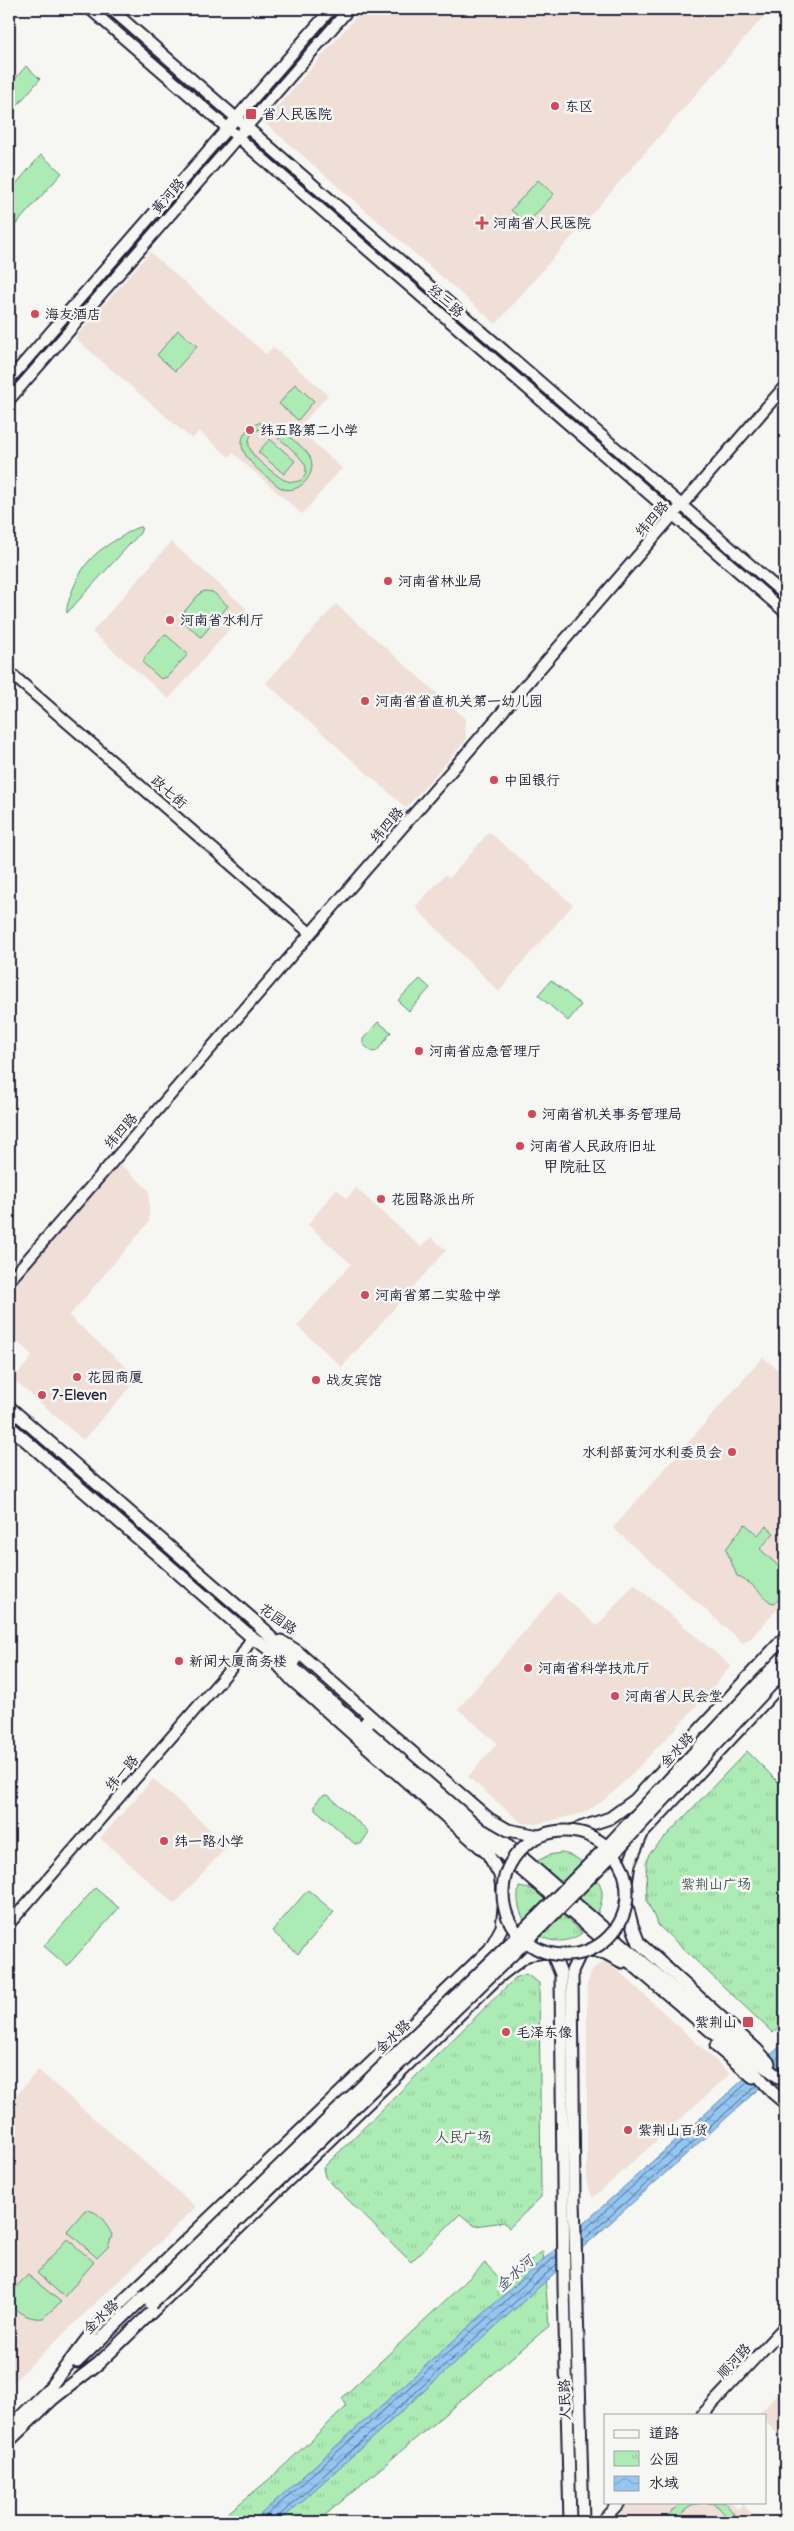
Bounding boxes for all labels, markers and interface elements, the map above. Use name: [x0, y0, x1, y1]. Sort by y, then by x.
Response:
place label: 东区: [565, 98, 593, 115]
marker: 东区: [549, 100, 561, 112]
place label: 省人民医院: [262, 106, 332, 123]
marker: 省人民医院: [244, 107, 258, 121]
street label: 黄河路: [148, 175, 188, 217]
place label: 河南省人民医院: [493, 215, 591, 232]
marker: 河南省人民医院: [475, 216, 489, 230]
street label: 经三路: [425, 281, 467, 321]
place label: 海友酒店: [45, 306, 101, 323]
marker: 海友酒店: [29, 308, 41, 320]
place label: 纬五路第二小学: [260, 422, 358, 439]
marker: 纬五路第二小学: [244, 424, 256, 436]
street label: 纬四路: [632, 498, 672, 540]
place label: 河南省林业局: [398, 573, 482, 590]
marker: 河南省林业局: [382, 575, 394, 587]
place label: 河南省水利厅: [180, 612, 264, 629]
marker: 河南省水利厅: [164, 614, 176, 626]
place label: 河南省省直机关第一幼儿园: [375, 693, 543, 710]
marker: 河南省省直机关第一幼儿园: [359, 695, 371, 707]
street label: 政七街: [148, 772, 190, 812]
place label: 中国银行: [504, 772, 560, 789]
marker: 中国银行: [488, 774, 500, 786]
street label: 纬四路: [367, 804, 407, 846]
place label: 河南省应急管理厅: [429, 1043, 541, 1060]
marker: 河南省应急管理厅: [413, 1045, 425, 1057]
place label: 河南省机关事务管理局: [542, 1106, 682, 1123]
marker: 河南省机关事务管理局: [526, 1108, 538, 1120]
street label: 纬四路: [101, 1110, 141, 1152]
place label: 河南省人民政府旧址: [530, 1138, 656, 1155]
marker: 河南省人民政府旧址: [514, 1140, 526, 1152]
district label: 甲院社区: [543, 1158, 607, 1177]
place label: 花园路派出所: [391, 1191, 475, 1208]
marker: 花园路派出所: [375, 1193, 387, 1205]
place label: 河南省第二实验中学: [375, 1287, 501, 1304]
marker: 河南省第二实验中学: [359, 1289, 371, 1301]
place label: 花园商厦: [87, 1369, 143, 1386]
marker: 花园商厦: [71, 1371, 83, 1383]
place label: 战友宾馆: [326, 1372, 382, 1389]
marker: 战友宾馆: [310, 1374, 322, 1386]
place label: 7-Eleven: [52, 1387, 107, 1404]
marker: 7-Eleven: [36, 1389, 48, 1401]
place label: 水利部黄河水利委员会: [582, 1444, 722, 1461]
marker: 水利部黄河水利委员会: [726, 1446, 738, 1458]
street label: 花园路: [256, 1600, 300, 1638]
place label: 新闻大厦商务楼: [189, 1653, 287, 1670]
marker: 新闻大厦商务楼: [173, 1655, 185, 1667]
place label: 河南省科学技术厅: [538, 1660, 650, 1677]
marker: 河南省科学技术厅: [522, 1662, 534, 1674]
place label: 河南省人民会堂: [625, 1688, 723, 1705]
marker: 河南省人民会堂: [609, 1690, 621, 1702]
street label: 金水路: [656, 1729, 698, 1771]
street label: 纬一路: [102, 1752, 142, 1794]
place label: 纬一路小学: [174, 1833, 244, 1850]
marker: 纬一路小学: [158, 1835, 170, 1847]
park label: 紫荆山广场: [681, 1876, 751, 1893]
place label: 紫荆山: [695, 2014, 737, 2031]
marker: 紫荆山: [741, 2015, 755, 2029]
street label: 金水路: [372, 2016, 414, 2058]
place label: 毛泽东像: [516, 2024, 572, 2041]
marker: 毛泽东像: [500, 2026, 512, 2038]
place label: 紫荆山百货: [638, 2122, 708, 2139]
marker: 紫荆山百货: [622, 2124, 634, 2136]
park label: 人民广场: [435, 2129, 491, 2146]
water label: 金水河: [492, 2250, 540, 2296]
street label: 金水路: [80, 2296, 122, 2338]
street label: 顺河路: [713, 2340, 755, 2382]
street label: 人民路: [556, 2379, 574, 2421]
legend: [604, 2414, 766, 2504]
text: 道路: [649, 2424, 679, 2443]
text: 公园: [649, 2450, 679, 2469]
text: 水域: [649, 2474, 679, 2493]

